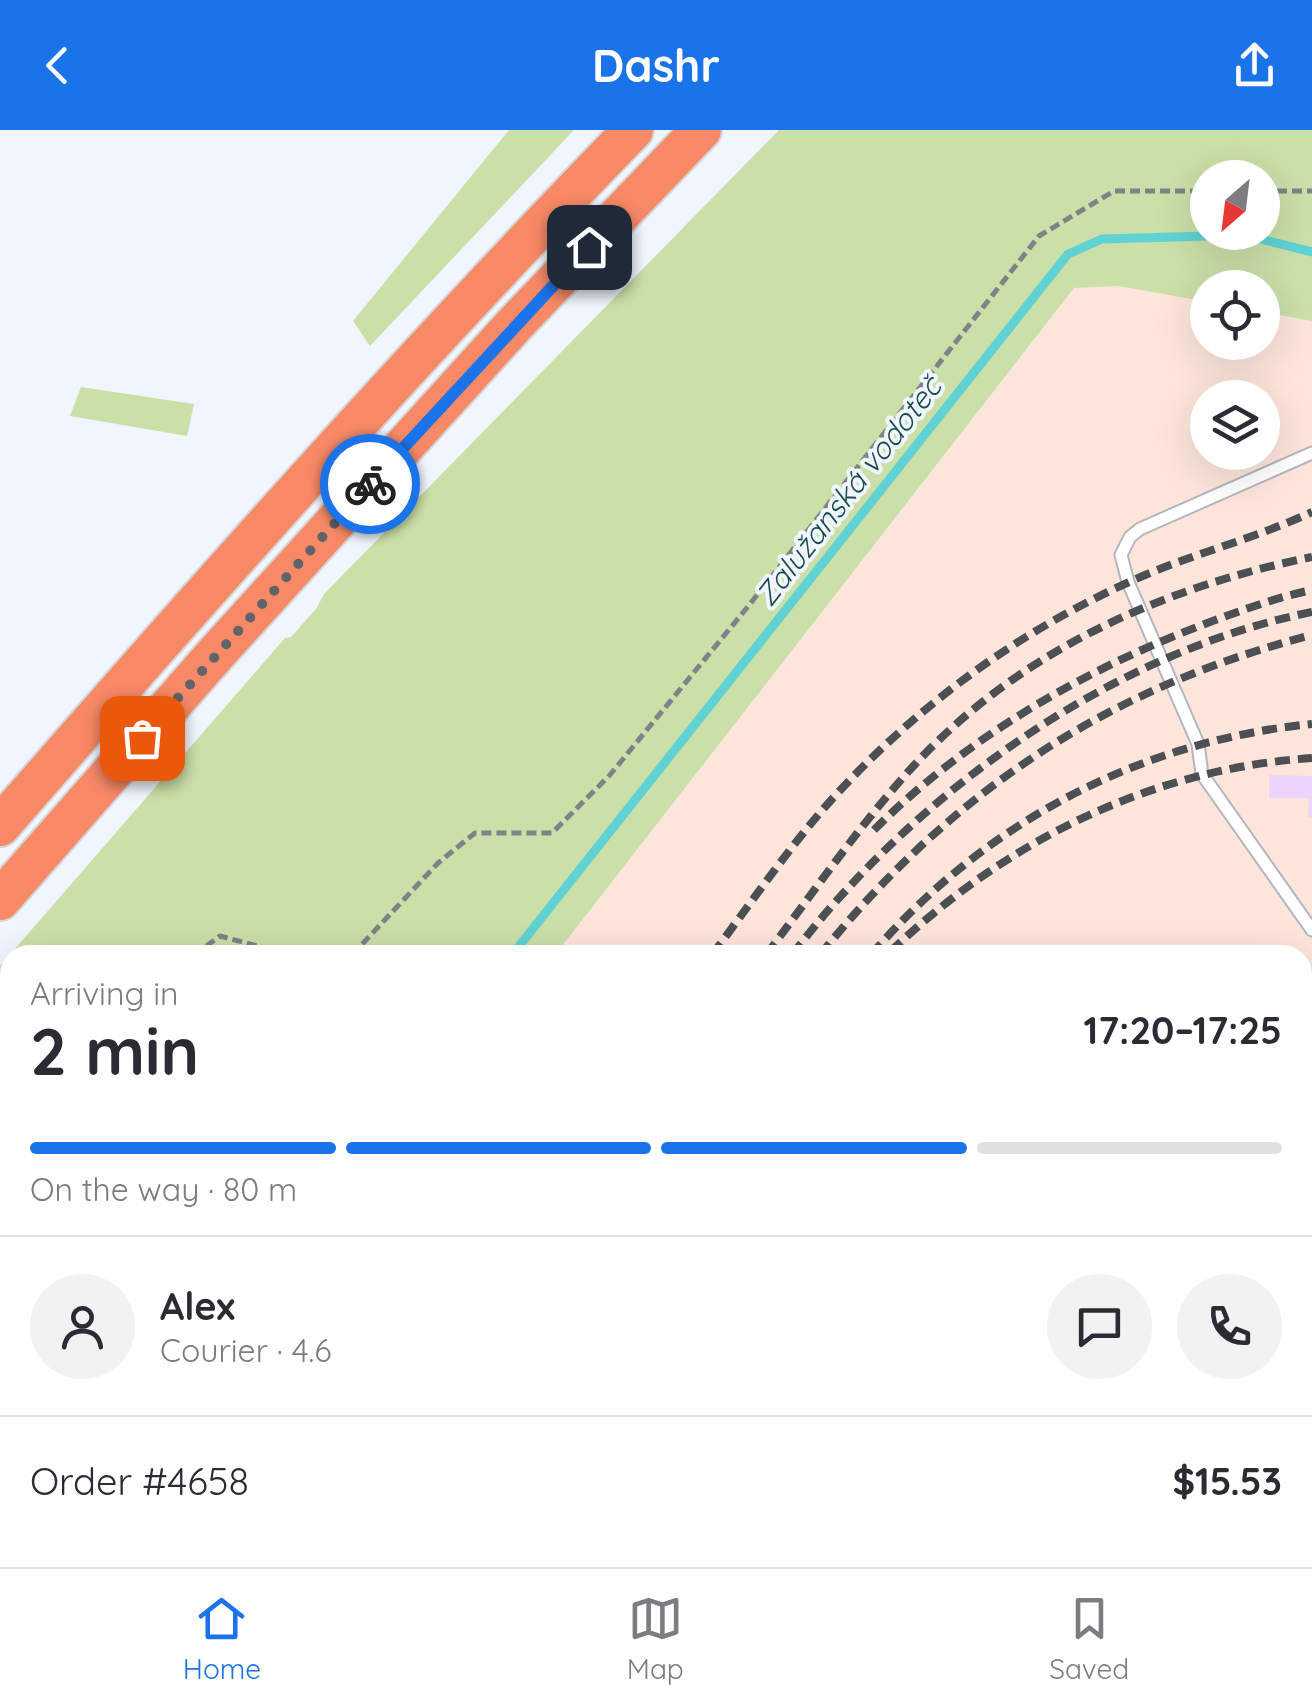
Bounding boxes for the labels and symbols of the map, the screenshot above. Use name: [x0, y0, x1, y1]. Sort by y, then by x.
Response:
north arrow: [1190, 160, 1280, 250]
pin: [547, 205, 632, 290]
water label: Zalužanská vodoteč: [747, 367, 951, 613]
courier: [320, 434, 420, 534]
pin: [100, 696, 185, 781]

